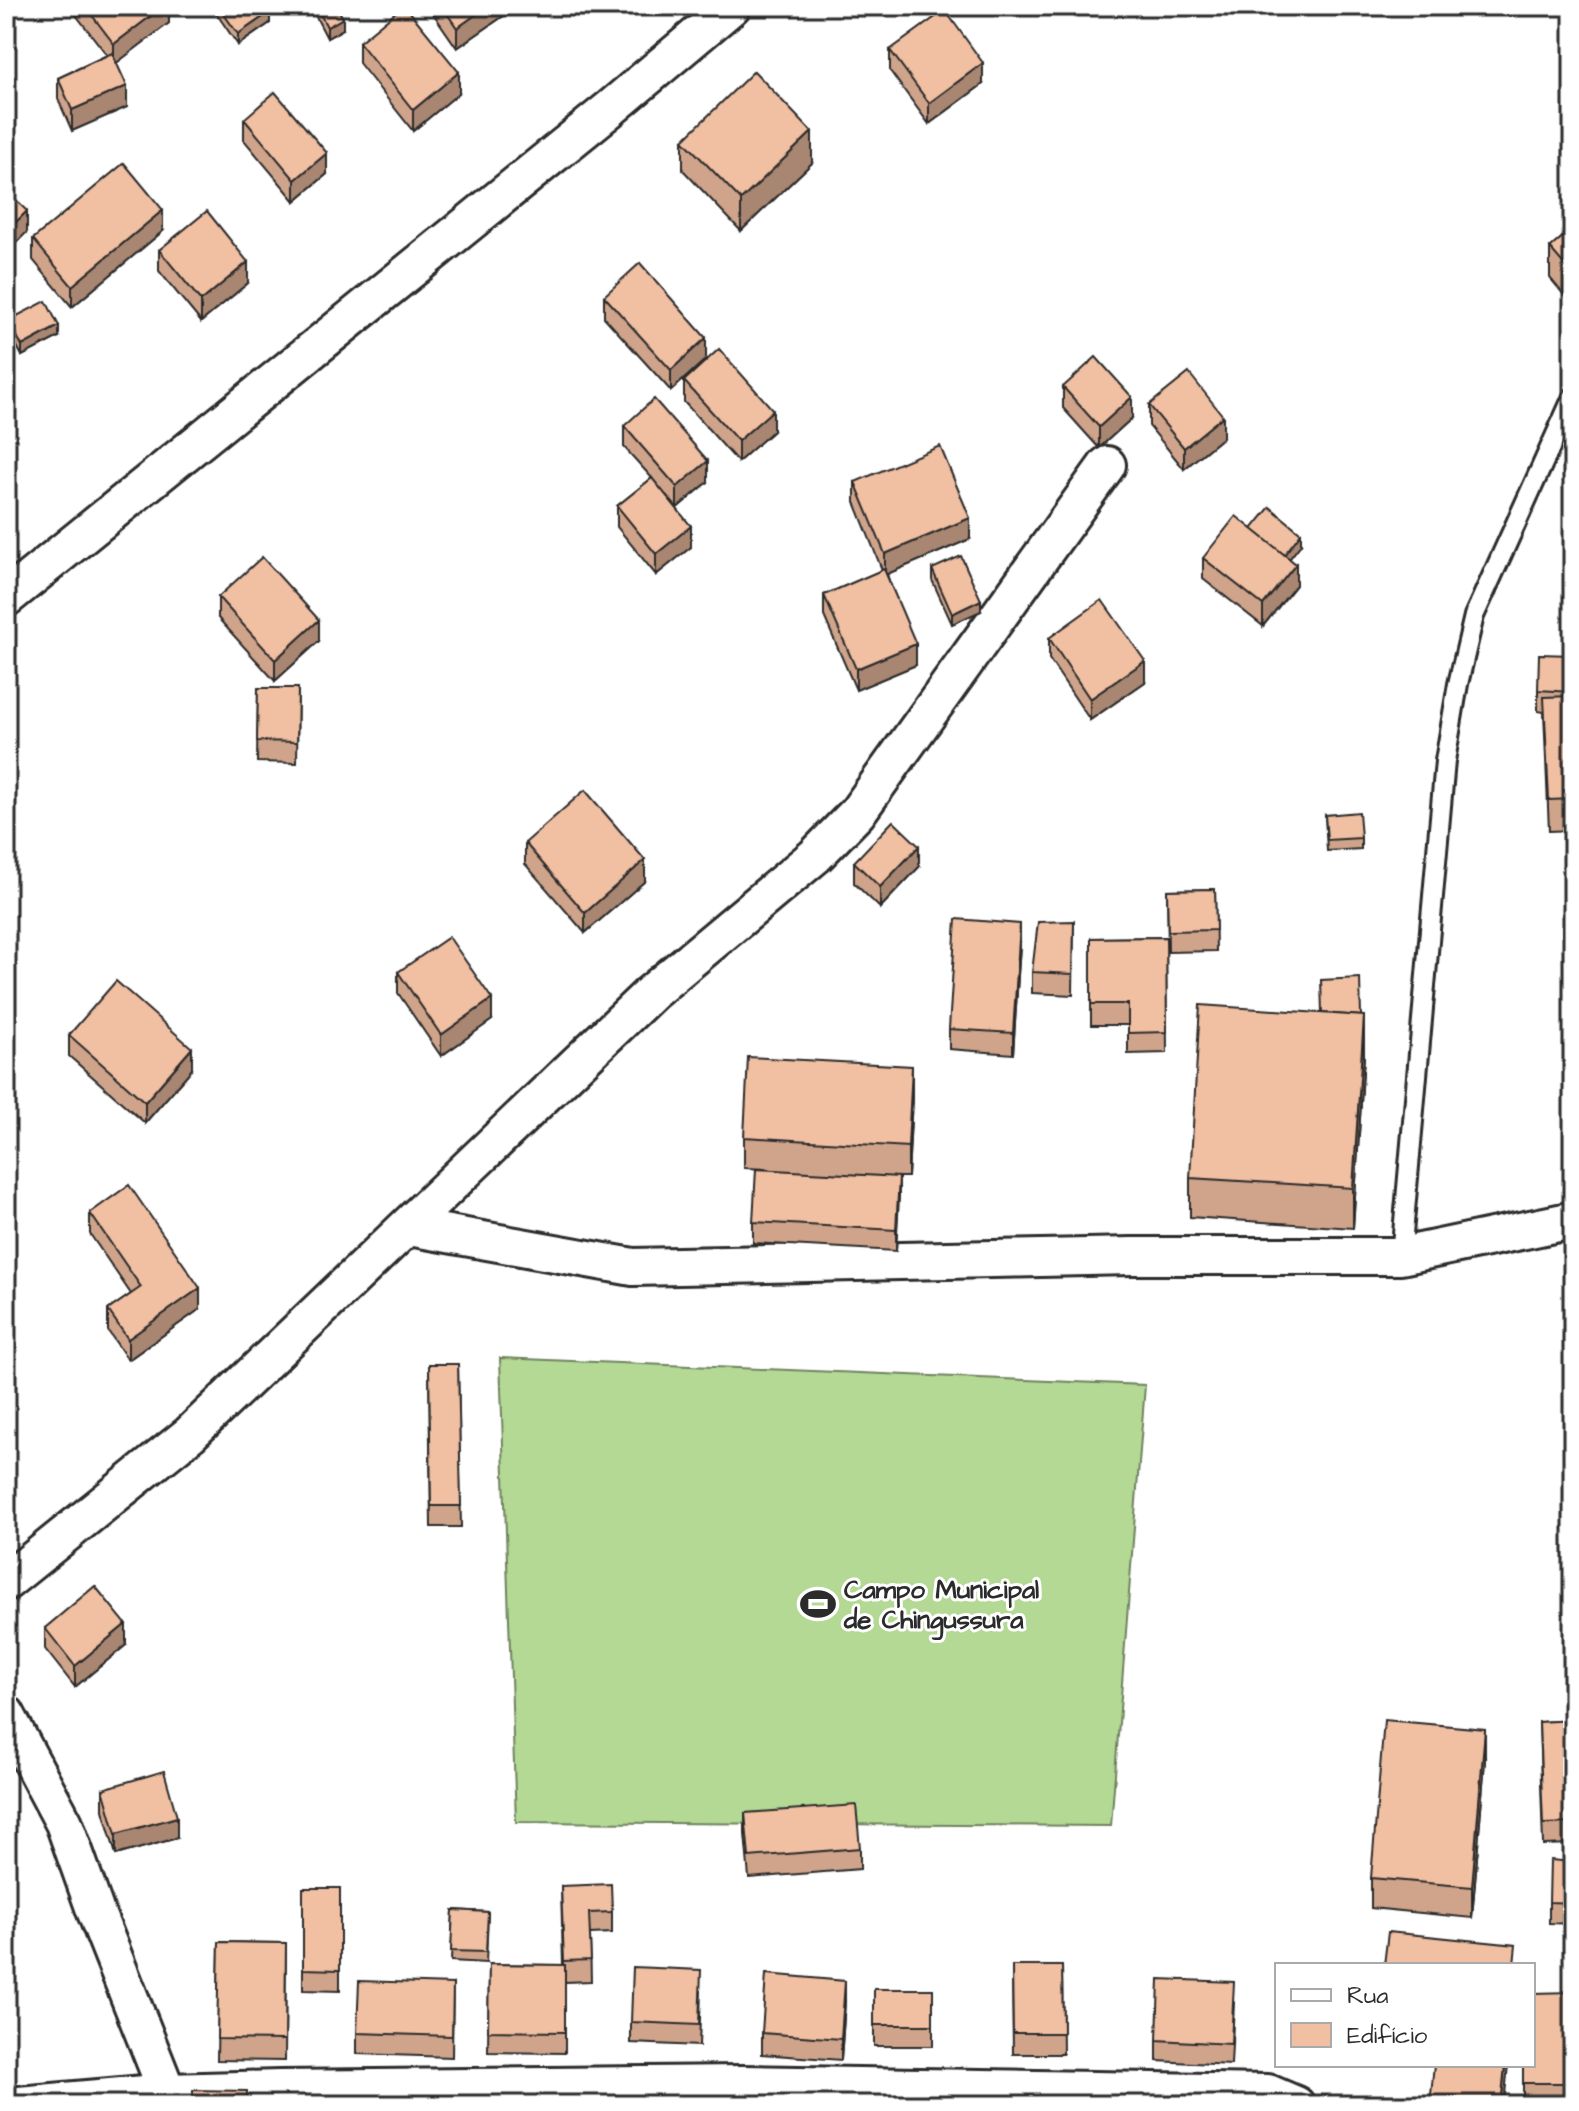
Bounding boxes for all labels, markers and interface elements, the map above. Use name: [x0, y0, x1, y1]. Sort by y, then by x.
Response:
place label: Campo Municipal de Chingussura: [843, 1572, 1039, 1641]
sports icon: Campo Municipal de Chingussura: [799, 1585, 837, 1623]
legend: [1275, 1963, 1535, 2067]
text: Rua: [1347, 1979, 1389, 2013]
text: Edifício: [1347, 2019, 1428, 2053]

